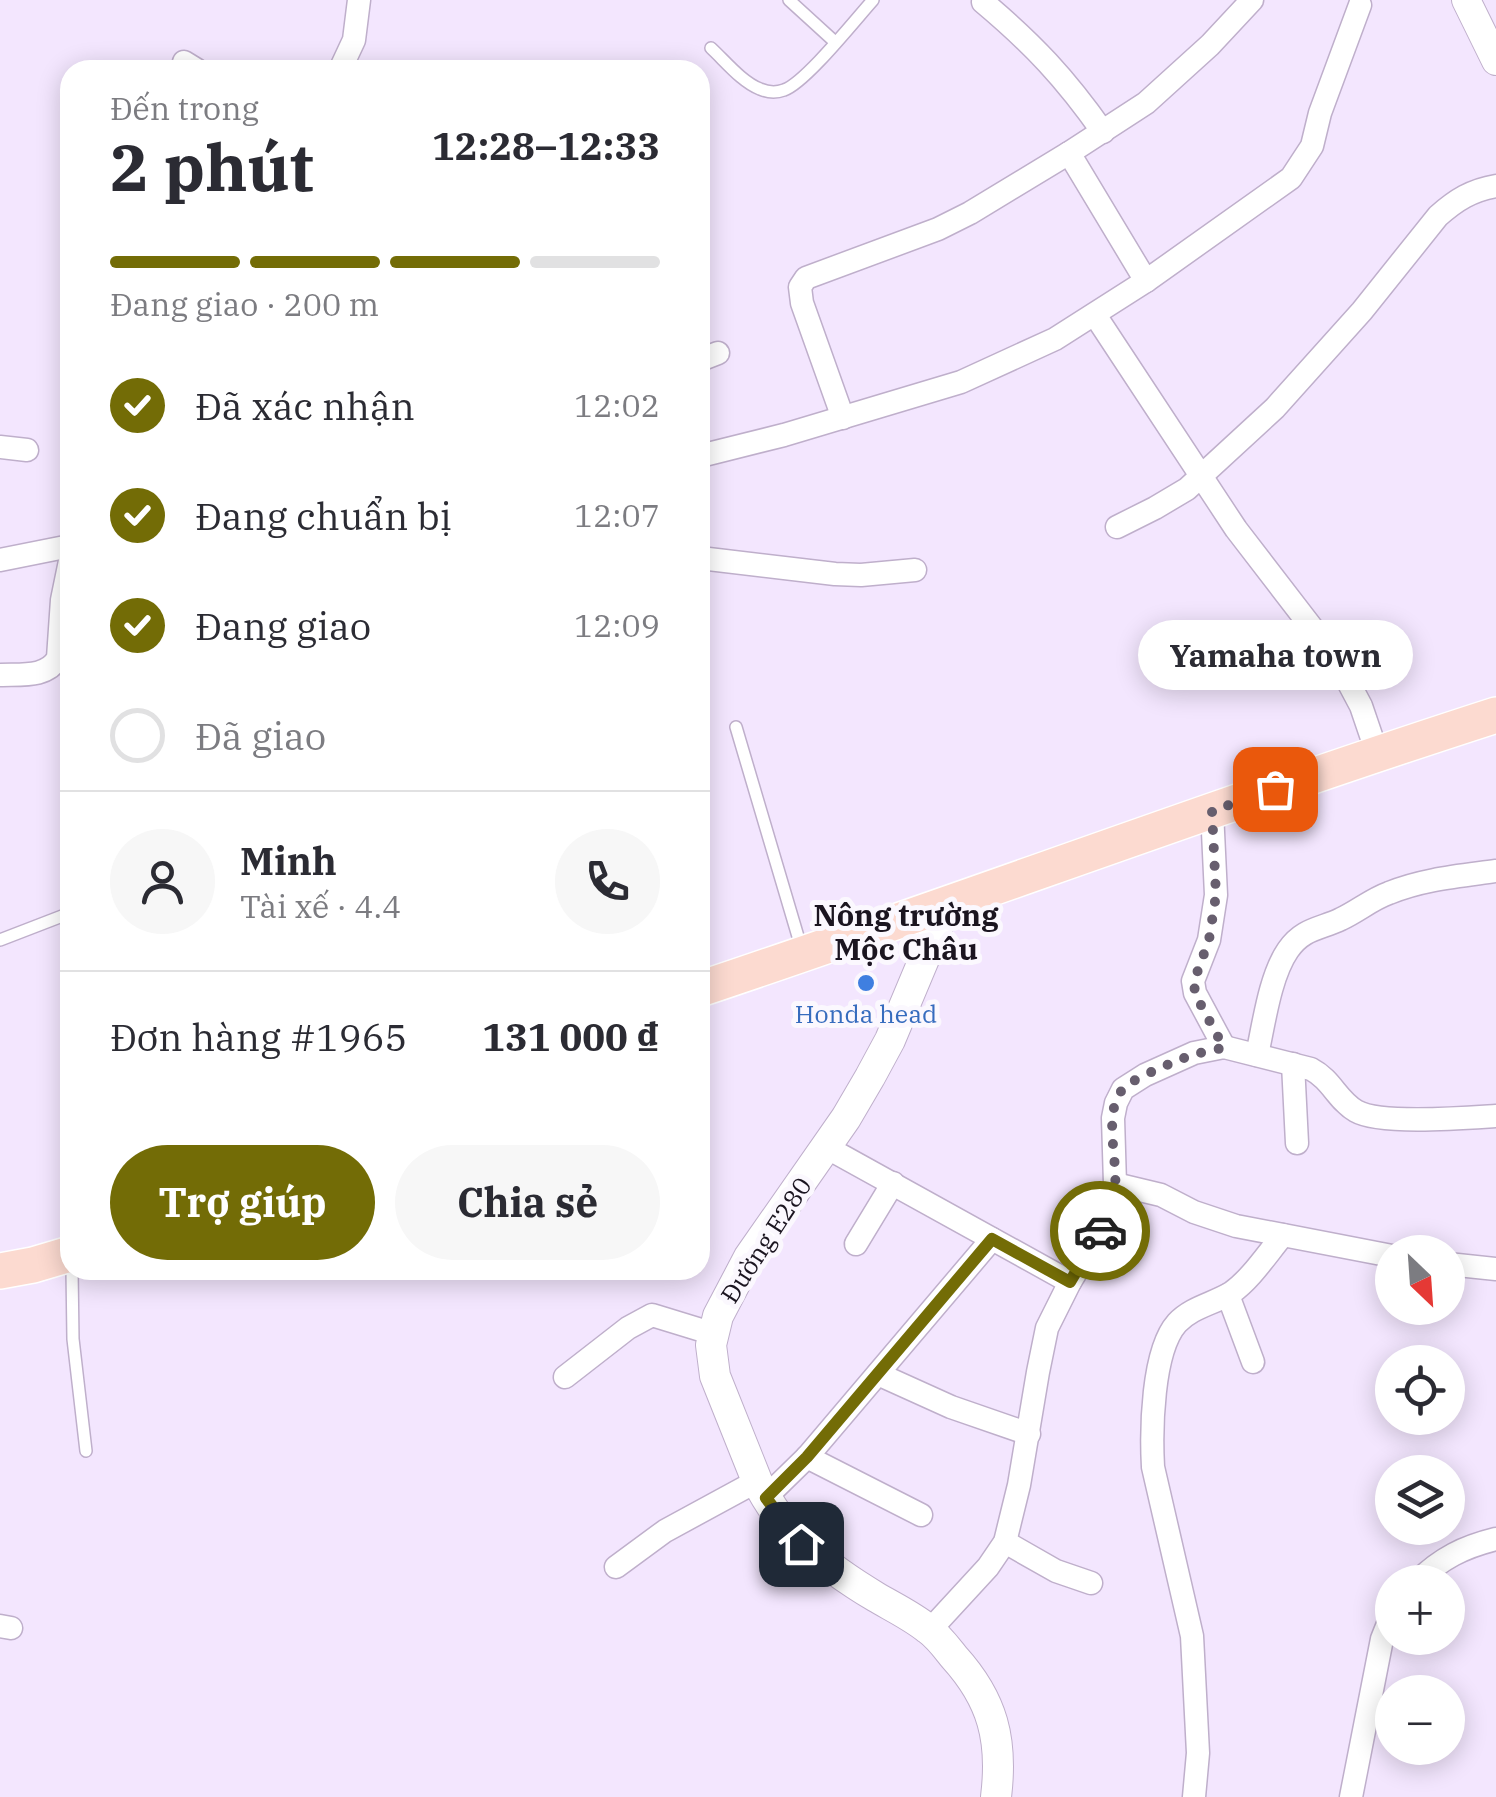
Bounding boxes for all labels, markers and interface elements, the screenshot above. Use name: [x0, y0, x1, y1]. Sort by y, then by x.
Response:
text: Đến trong: [110, 87, 259, 129]
text: 12:28–12:33: [432, 121, 660, 170]
text: 2 phút: [110, 124, 314, 209]
text: Đang giao · 200 m: [110, 283, 379, 325]
icon: check: [110, 378, 165, 433]
text: Đã xác nhận: [195, 381, 415, 430]
text: 12:02: [574, 384, 660, 426]
icon: check: [110, 488, 165, 543]
text: Đang chuẩn bị: [195, 491, 452, 540]
text: 12:07: [574, 494, 660, 536]
icon: check: [110, 598, 165, 653]
text: Đang giao: [195, 601, 371, 650]
text: 12:09: [574, 604, 660, 646]
callout: Yamaha town: [1138, 619, 1412, 689]
text: Yamaha town: [1169, 634, 1382, 676]
text: Đã giao: [195, 711, 326, 760]
pin: [1233, 747, 1318, 832]
icon: bag: [1248, 762, 1303, 817]
button: person: [110, 829, 215, 934]
button: phone: [555, 829, 660, 934]
text: Minh: [240, 836, 337, 885]
text: Tài xế · 4.4: [240, 885, 401, 927]
district label: Nông trường Mộc Châu: [813, 895, 999, 968]
marker: Honda head: [855, 972, 877, 994]
place label: Honda head: [795, 997, 937, 1030]
text: Đơn hàng #1965: [110, 1012, 407, 1061]
text: 131 000 ₫: [482, 1012, 660, 1061]
button: Trợ giúp: [110, 1145, 375, 1260]
button: Chia sẻ: [395, 1145, 660, 1260]
street label: Đường E280: [713, 1171, 819, 1309]
courier: [1050, 1181, 1150, 1281]
icon: car: [1073, 1204, 1128, 1259]
north arrow: [1375, 1235, 1465, 1325]
map controls: [1375, 1235, 1465, 1765]
button: locate: [1375, 1345, 1465, 1435]
button: layers: [1375, 1455, 1465, 1545]
pin: [759, 1502, 844, 1587]
icon: home: [774, 1517, 829, 1572]
button: +: [1375, 1565, 1465, 1655]
button: −: [1375, 1675, 1465, 1765]

